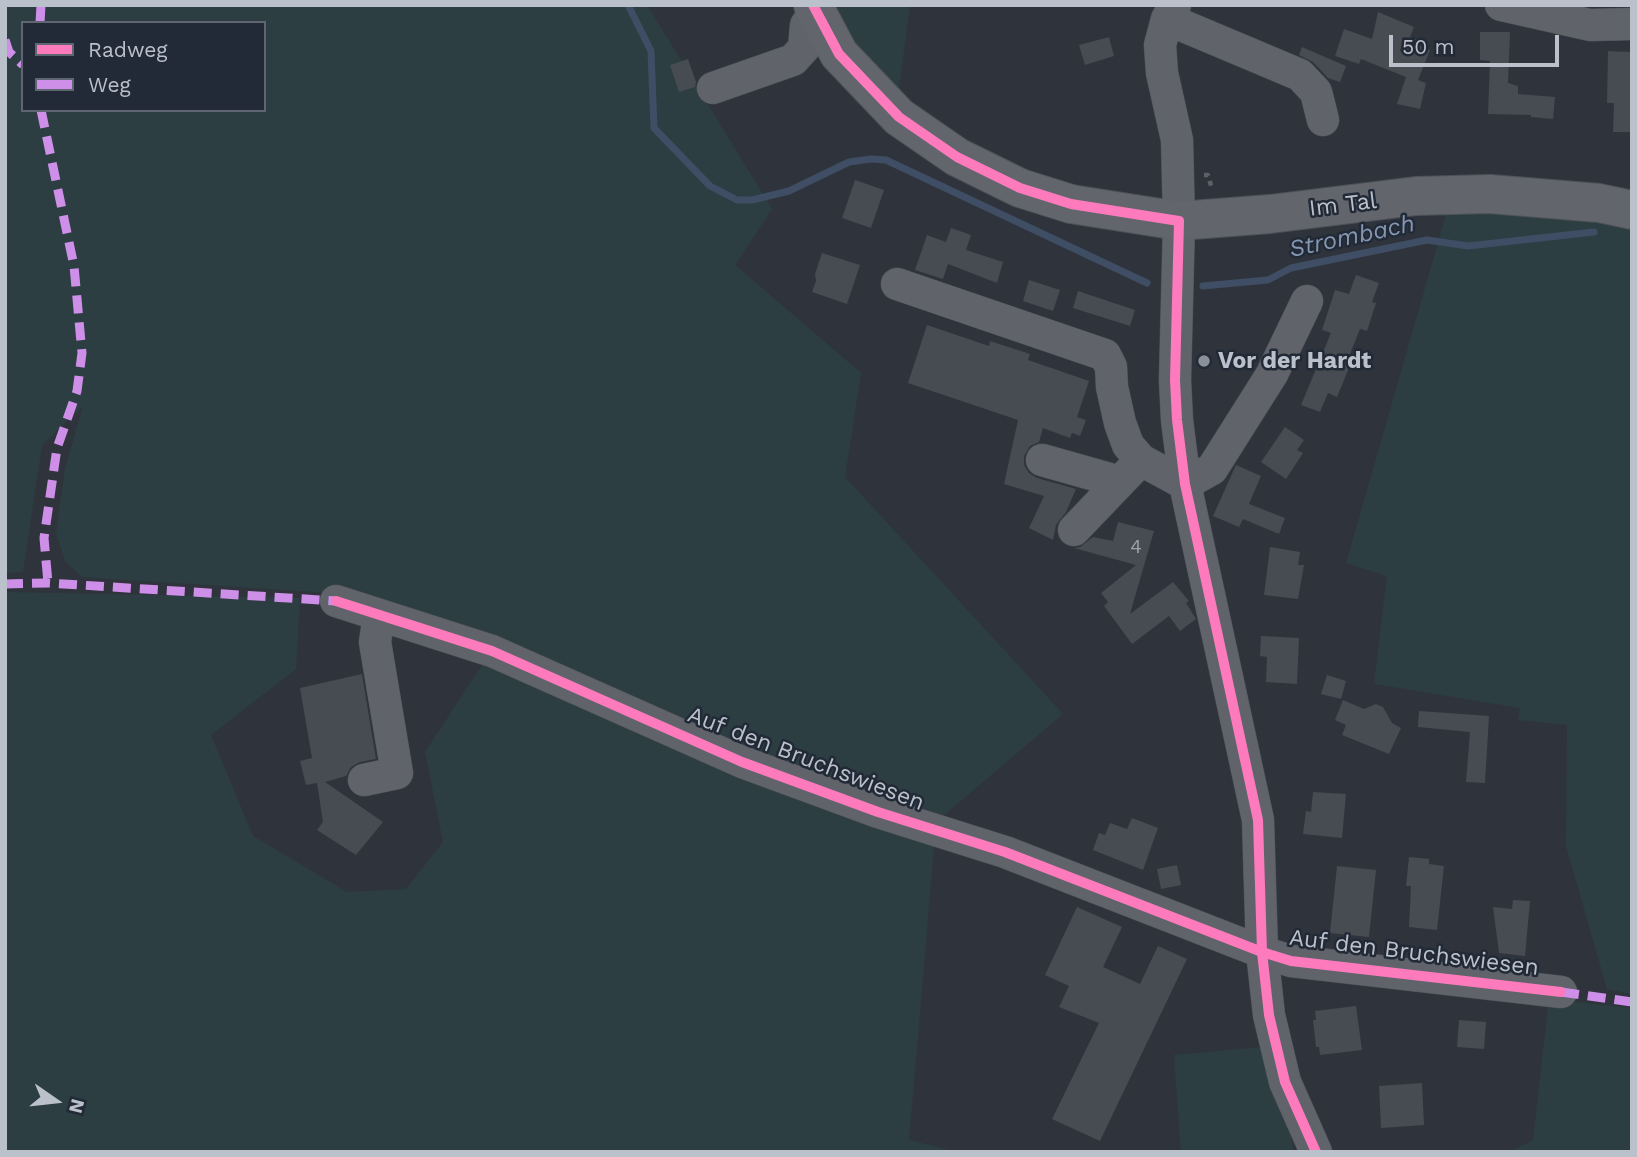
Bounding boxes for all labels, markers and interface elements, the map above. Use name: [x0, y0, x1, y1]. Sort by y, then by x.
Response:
legend: [21, 21, 266, 112]
scale bar: [1392, 21, 1562, 65]
text: 50 m: [1402, 34, 1454, 59]
text: Radweg: [88, 37, 168, 62]
text: Weg: [88, 72, 131, 97]
street label: Im Tal: [1308, 187, 1378, 223]
water label: Strombach: [1287, 210, 1417, 264]
place label: Vor der Hardt: [1218, 347, 1371, 375]
marker: Vor der Hardt: [1196, 353, 1212, 369]
house number: 4: [1130, 536, 1142, 558]
street label: Auf den Bruchswiesen: [684, 701, 928, 817]
street label: Auf den Bruchswiesen: [1288, 924, 1540, 982]
north arrow: [21, 1066, 91, 1136]
text: N: [64, 1097, 90, 1116]

